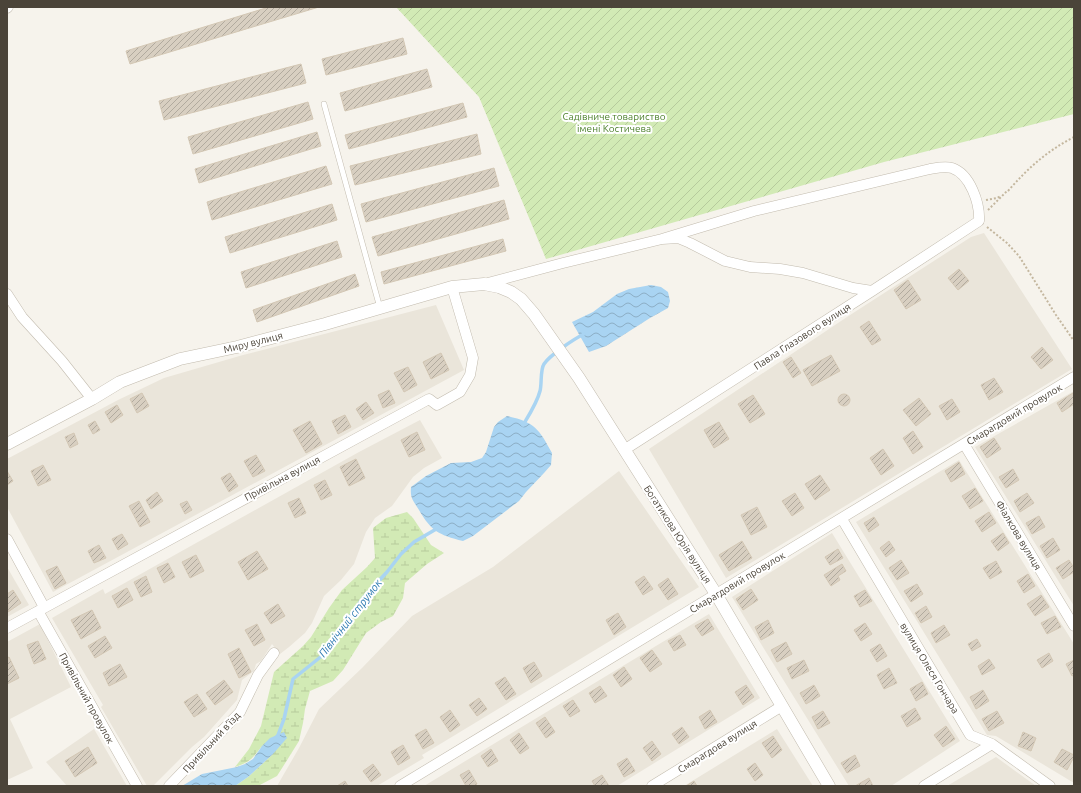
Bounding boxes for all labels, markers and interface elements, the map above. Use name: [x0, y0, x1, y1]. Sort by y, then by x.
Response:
park label: Садівниче товариство імені Костичева: [562, 111, 666, 134]
street label: Павла Глазового вулиця: [752, 301, 853, 372]
street label: Миру вулиця: [222, 330, 284, 355]
street label: Смарагдовий провулок: [965, 382, 1064, 447]
street label: Привільна вулиця: [243, 454, 322, 503]
street label: Богатикова Юрія вулиця: [642, 483, 713, 585]
street label: Фіалкова вулиця: [994, 499, 1044, 572]
street label: Смарагдовий провулок: [688, 550, 787, 615]
water label: Північний струмок: [316, 577, 384, 659]
street label: вулиця Олеся Гончара: [898, 621, 961, 716]
street label: Привільний провулок: [57, 651, 116, 746]
street label: Привільний в’їзд: [181, 710, 242, 775]
street label: Смарагдова вулиця: [676, 718, 759, 775]

